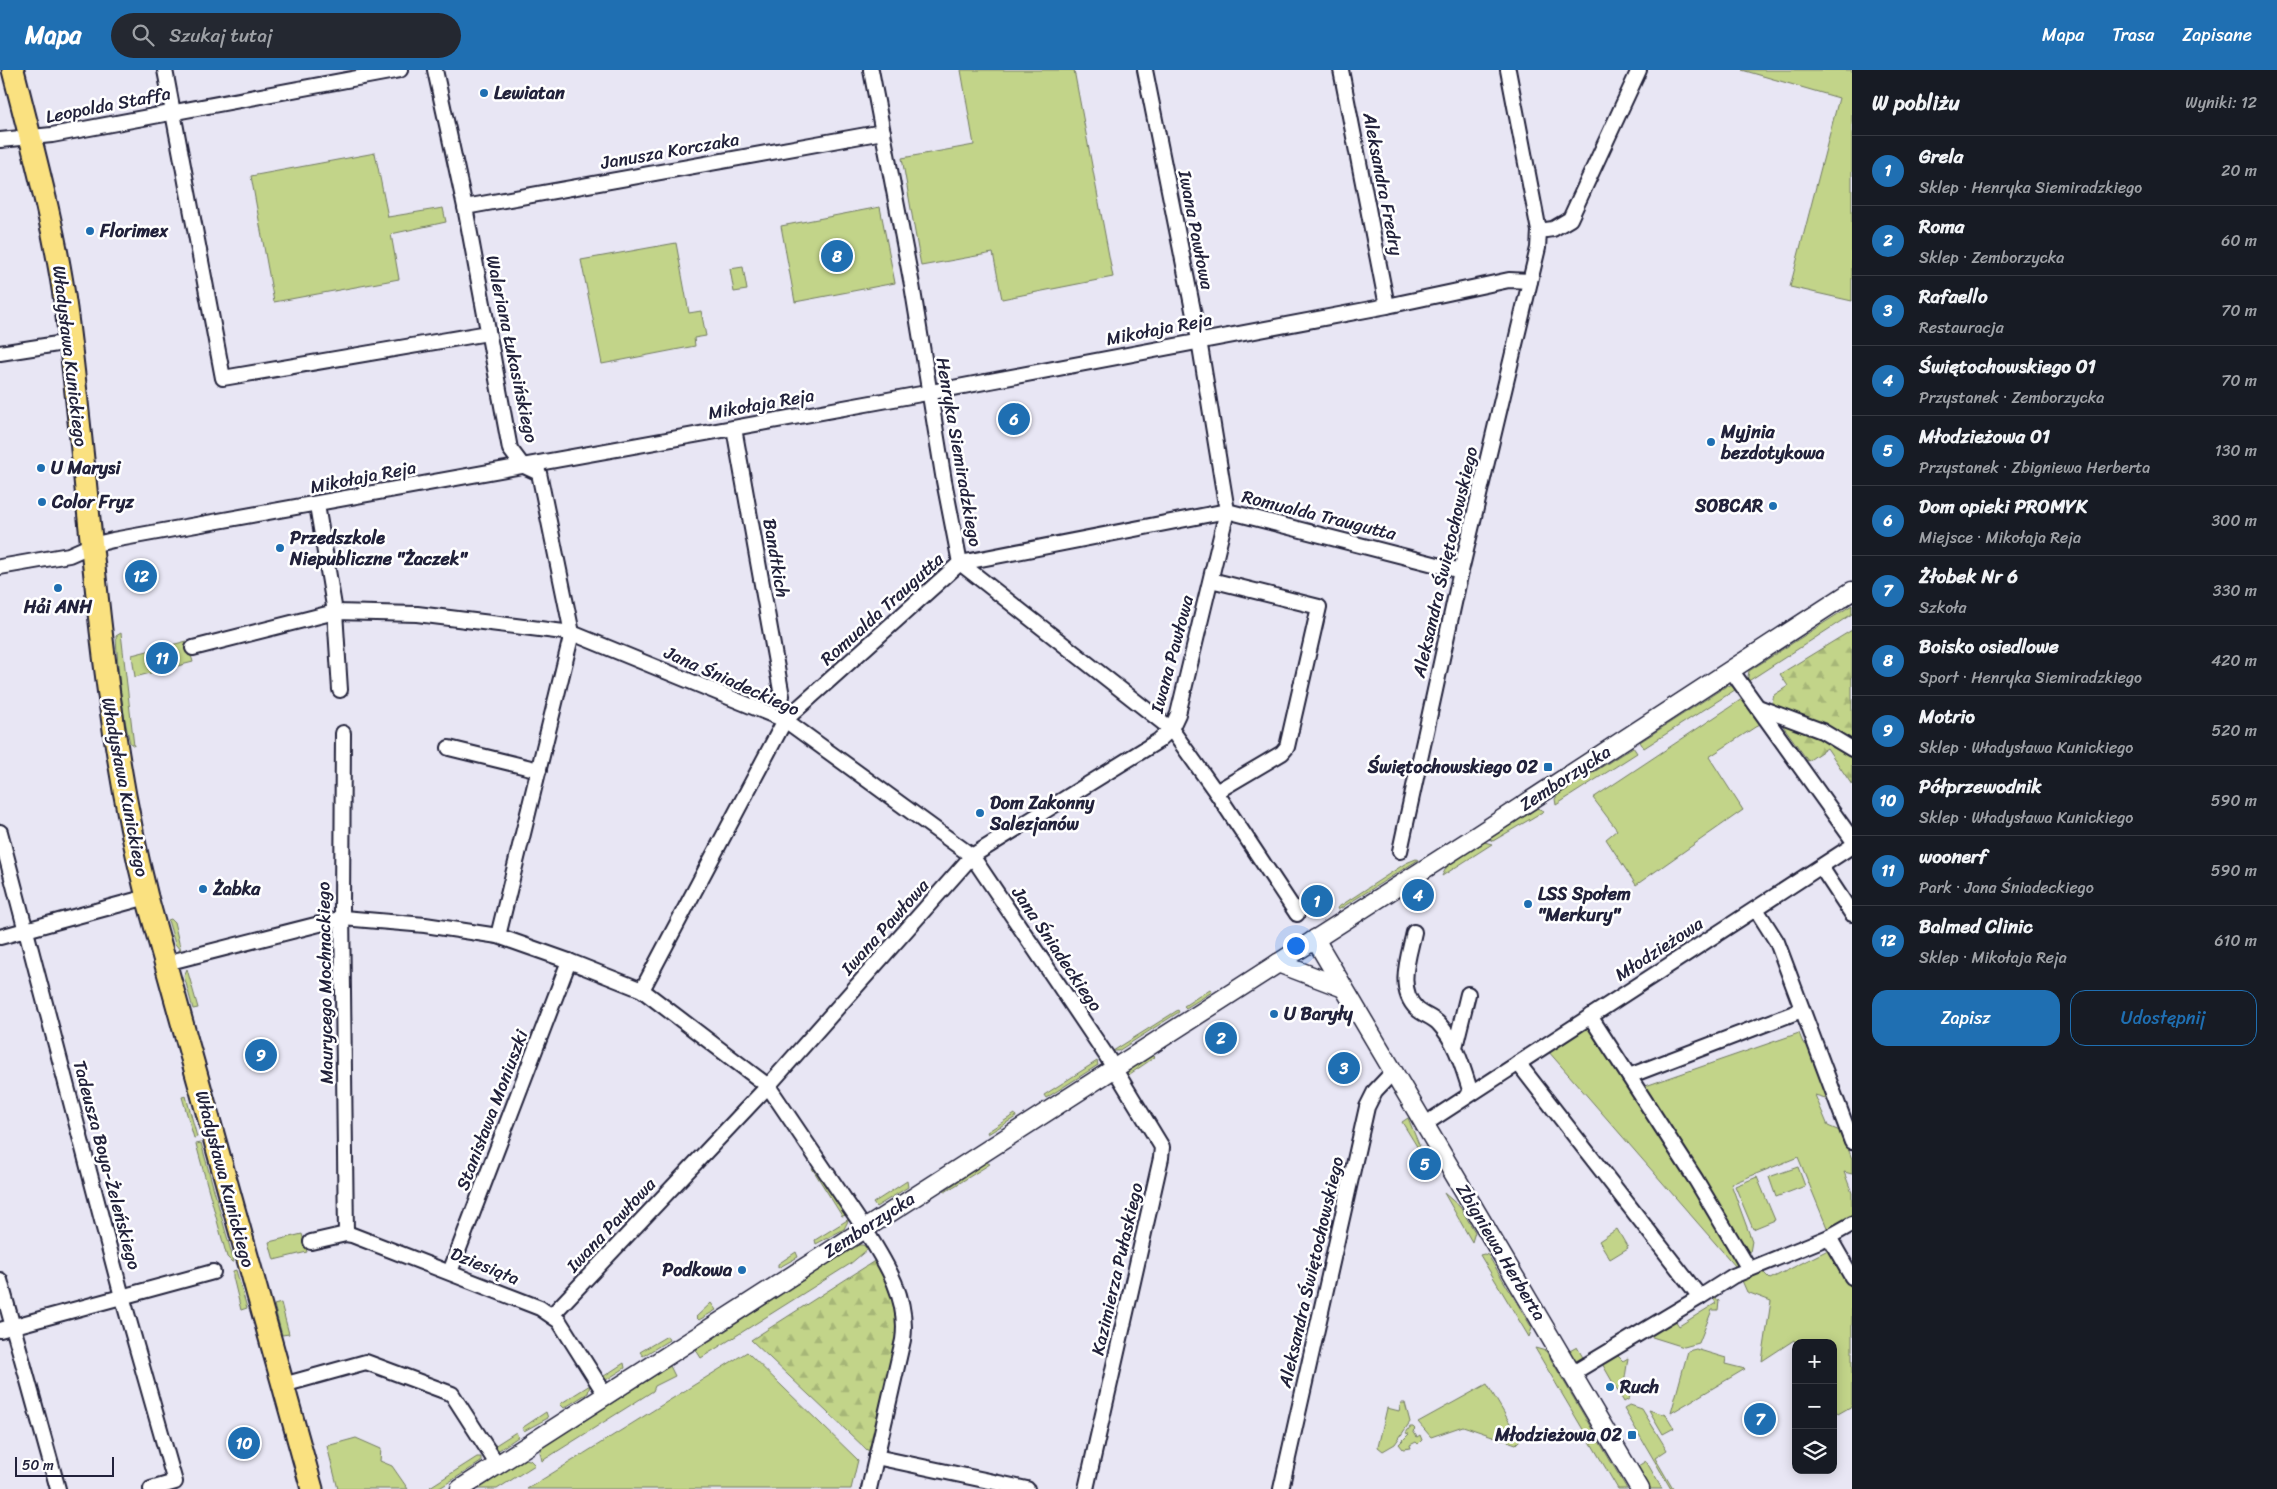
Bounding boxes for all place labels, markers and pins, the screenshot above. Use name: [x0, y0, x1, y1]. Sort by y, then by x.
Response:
place label: Lewiatan: [494, 77, 565, 109]
marker: Lewiatan: [478, 87, 490, 99]
place label: Florimex: [99, 215, 169, 247]
marker: Florimex: [84, 225, 96, 237]
pin: 8: [821, 237, 853, 275]
pin: 6: [998, 400, 1030, 438]
place label: Myjnia bezdotykowa: [1720, 416, 1824, 469]
marker: Myjnia bezdotykowa: [1705, 436, 1717, 448]
place label: U Marysi: [51, 452, 121, 484]
marker: U Marysi: [35, 462, 47, 474]
place label: Color Fryz: [51, 486, 135, 518]
place label: SOBCAR: [1694, 490, 1763, 522]
marker: Color Fryz: [36, 496, 48, 508]
marker: SOBCAR: [1767, 500, 1779, 512]
place label: Przedszkole Niepubliczne "Żaczek": [289, 522, 468, 575]
marker: Przedszkole Niepubliczne "Żaczek": [274, 542, 286, 554]
pin: 12: [125, 557, 157, 595]
marker: Hải ANH: [52, 582, 64, 594]
place label: Hải ANH: [23, 591, 92, 623]
pin: 11: [146, 639, 178, 677]
place label: Świętochowskiego 02: [1367, 751, 1539, 783]
marker: Świętochowskiego 02: [1542, 761, 1554, 773]
place label: Dom Zakonny Salezjanów: [989, 787, 1095, 840]
marker: Dom Zakonny Salezjanów: [974, 807, 986, 819]
place label: Żabka: [212, 873, 261, 905]
pin: 4: [1402, 876, 1434, 914]
place label: LSS Społem "Merkury": [1538, 878, 1631, 931]
pin: 1: [1301, 882, 1333, 920]
marker: Żabka: [197, 883, 209, 895]
marker: LSS Społem "Merkury": [1522, 898, 1534, 910]
place label: U Baryły: [1284, 998, 1354, 1030]
marker: U Baryły: [1268, 1008, 1280, 1020]
pin: 2: [1205, 1019, 1237, 1057]
pin: 9: [245, 1036, 277, 1074]
pin: 3: [1328, 1049, 1360, 1087]
pin: 5: [1409, 1145, 1441, 1183]
place label: Podkowa: [662, 1254, 733, 1286]
marker: Podkowa: [736, 1264, 748, 1276]
place label: Ruch: [1619, 1371, 1660, 1403]
marker: Ruch: [1604, 1381, 1616, 1393]
pin: 7: [1744, 1400, 1776, 1438]
place label: Młodzieżowa 02: [1494, 1419, 1623, 1451]
pin: 10: [228, 1424, 260, 1462]
marker: Młodzieżowa 02: [1626, 1429, 1638, 1441]

